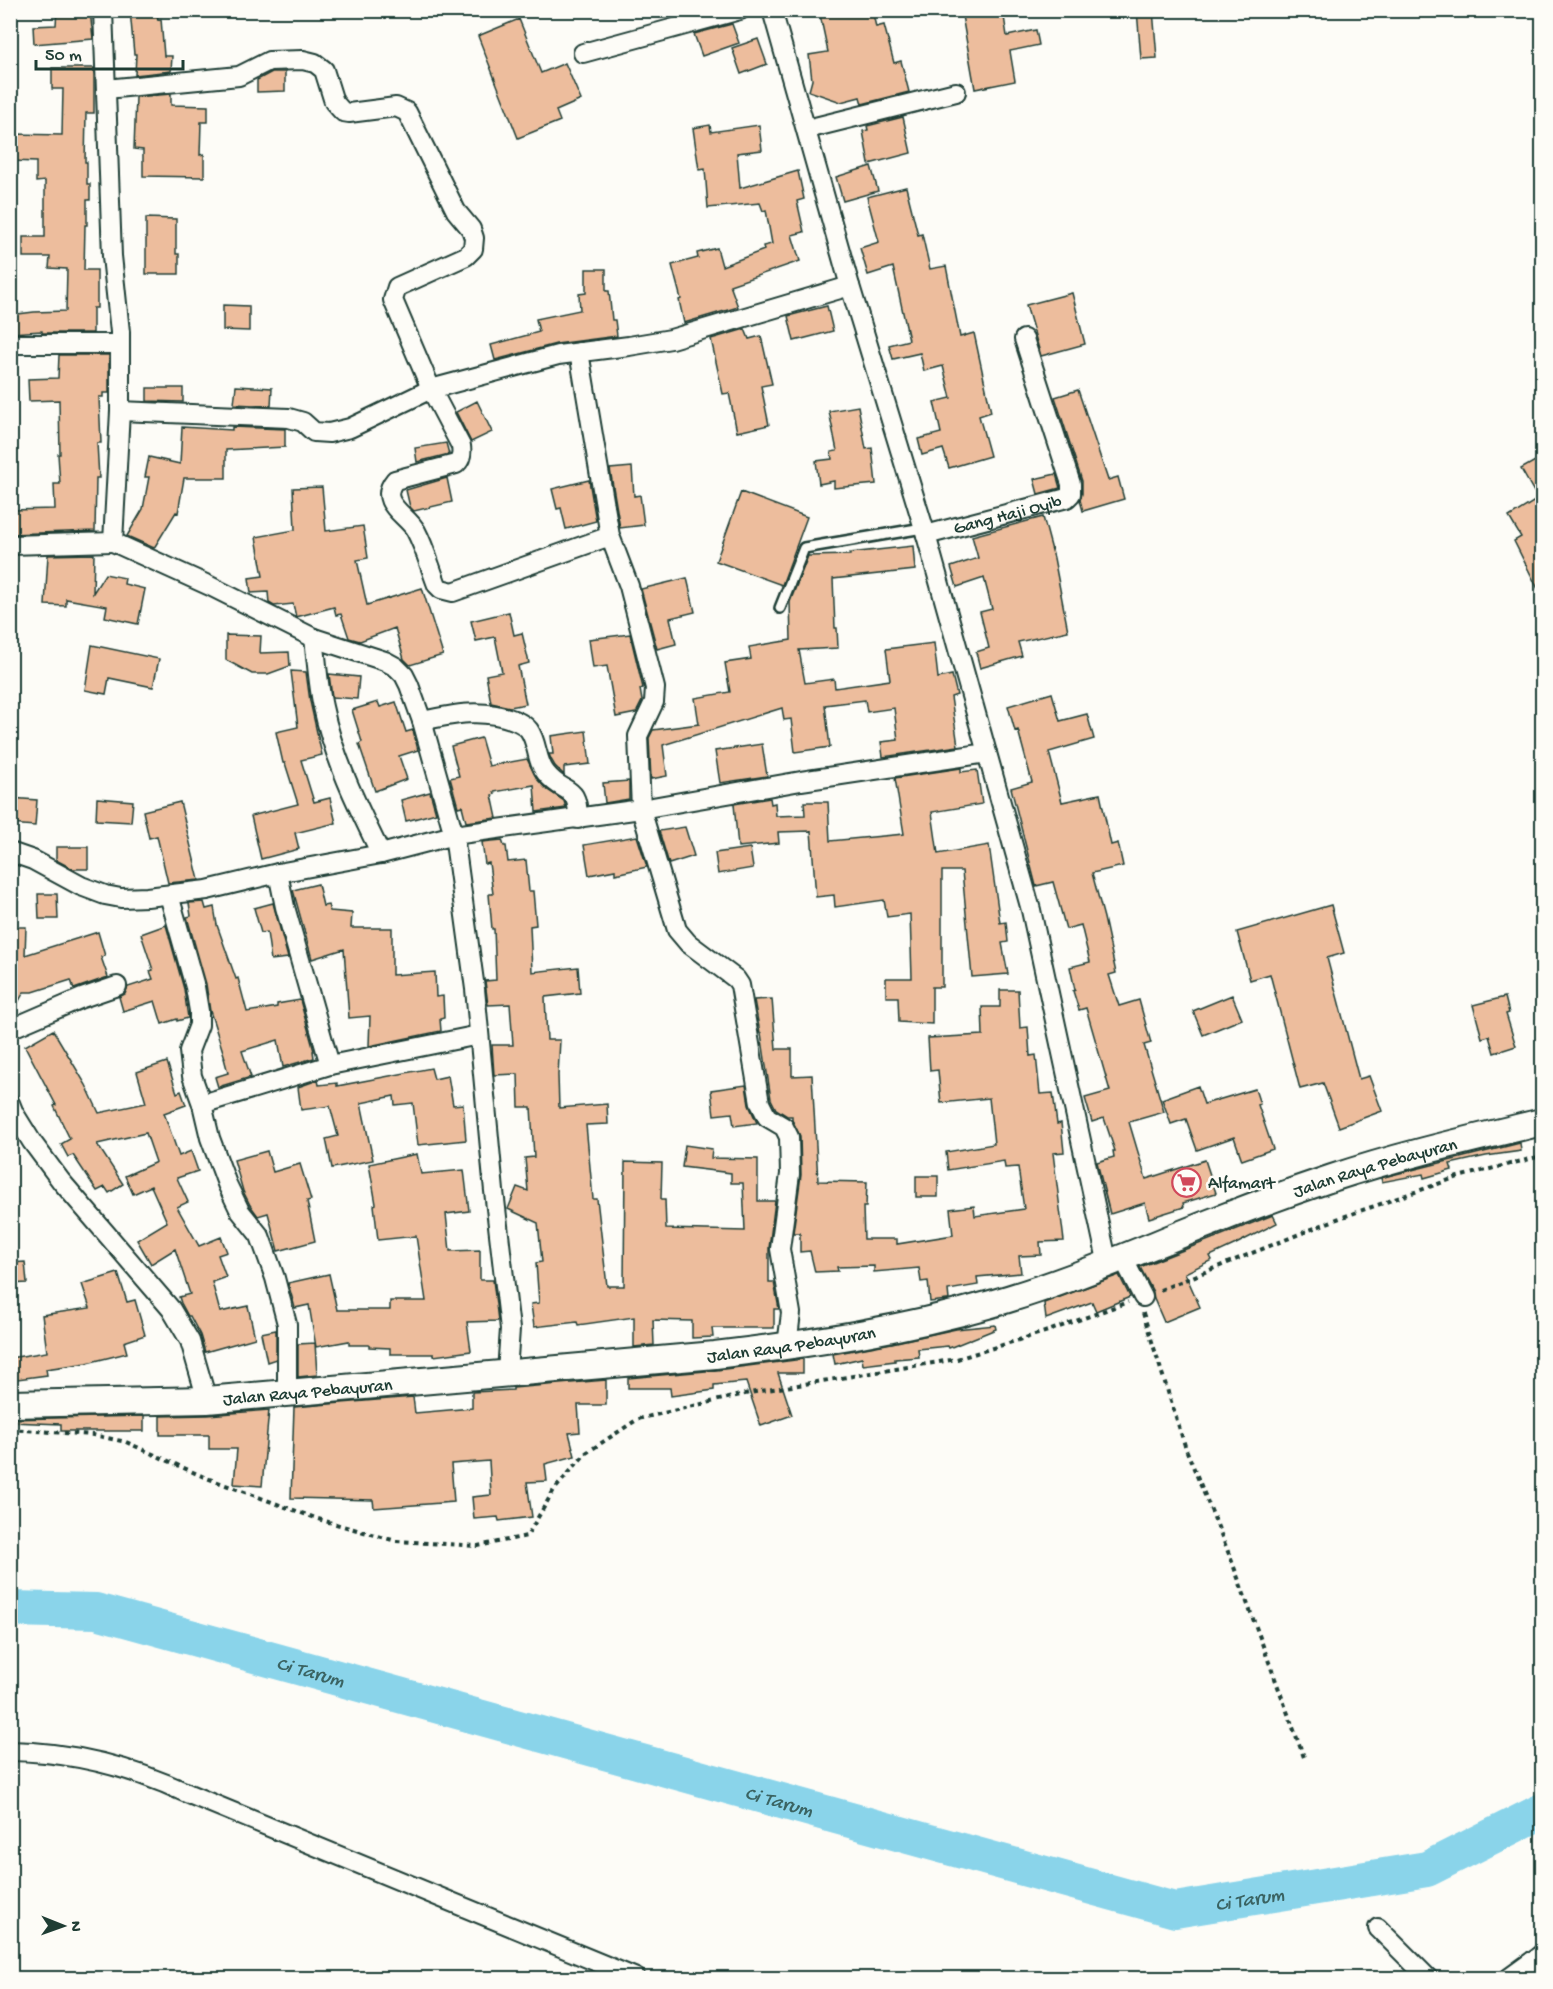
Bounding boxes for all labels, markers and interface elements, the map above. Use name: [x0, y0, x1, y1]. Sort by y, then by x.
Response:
scale bar: [36, 33, 183, 71]
text: 50 m: [45, 46, 82, 67]
street label: Gang Haji Oyib: [951, 492, 1065, 540]
street label: Jalan Raya Pebayuran: [1291, 1135, 1460, 1204]
supermarket icon: Alfamart: [1171, 1166, 1203, 1198]
place label: Alfamart: [1208, 1174, 1276, 1195]
street label: Jalan Raya Pebayuran: [706, 1323, 878, 1369]
street label: Jalan Raya Pebayuran: [222, 1376, 394, 1412]
water label: Ci Tarum: [273, 1654, 347, 1694]
water label: Ci Tarum: [742, 1783, 816, 1824]
water label: Ci Tarum: [1214, 1884, 1287, 1918]
north arrow: [33, 1896, 93, 1956]
text: N: [65, 1921, 84, 1932]

